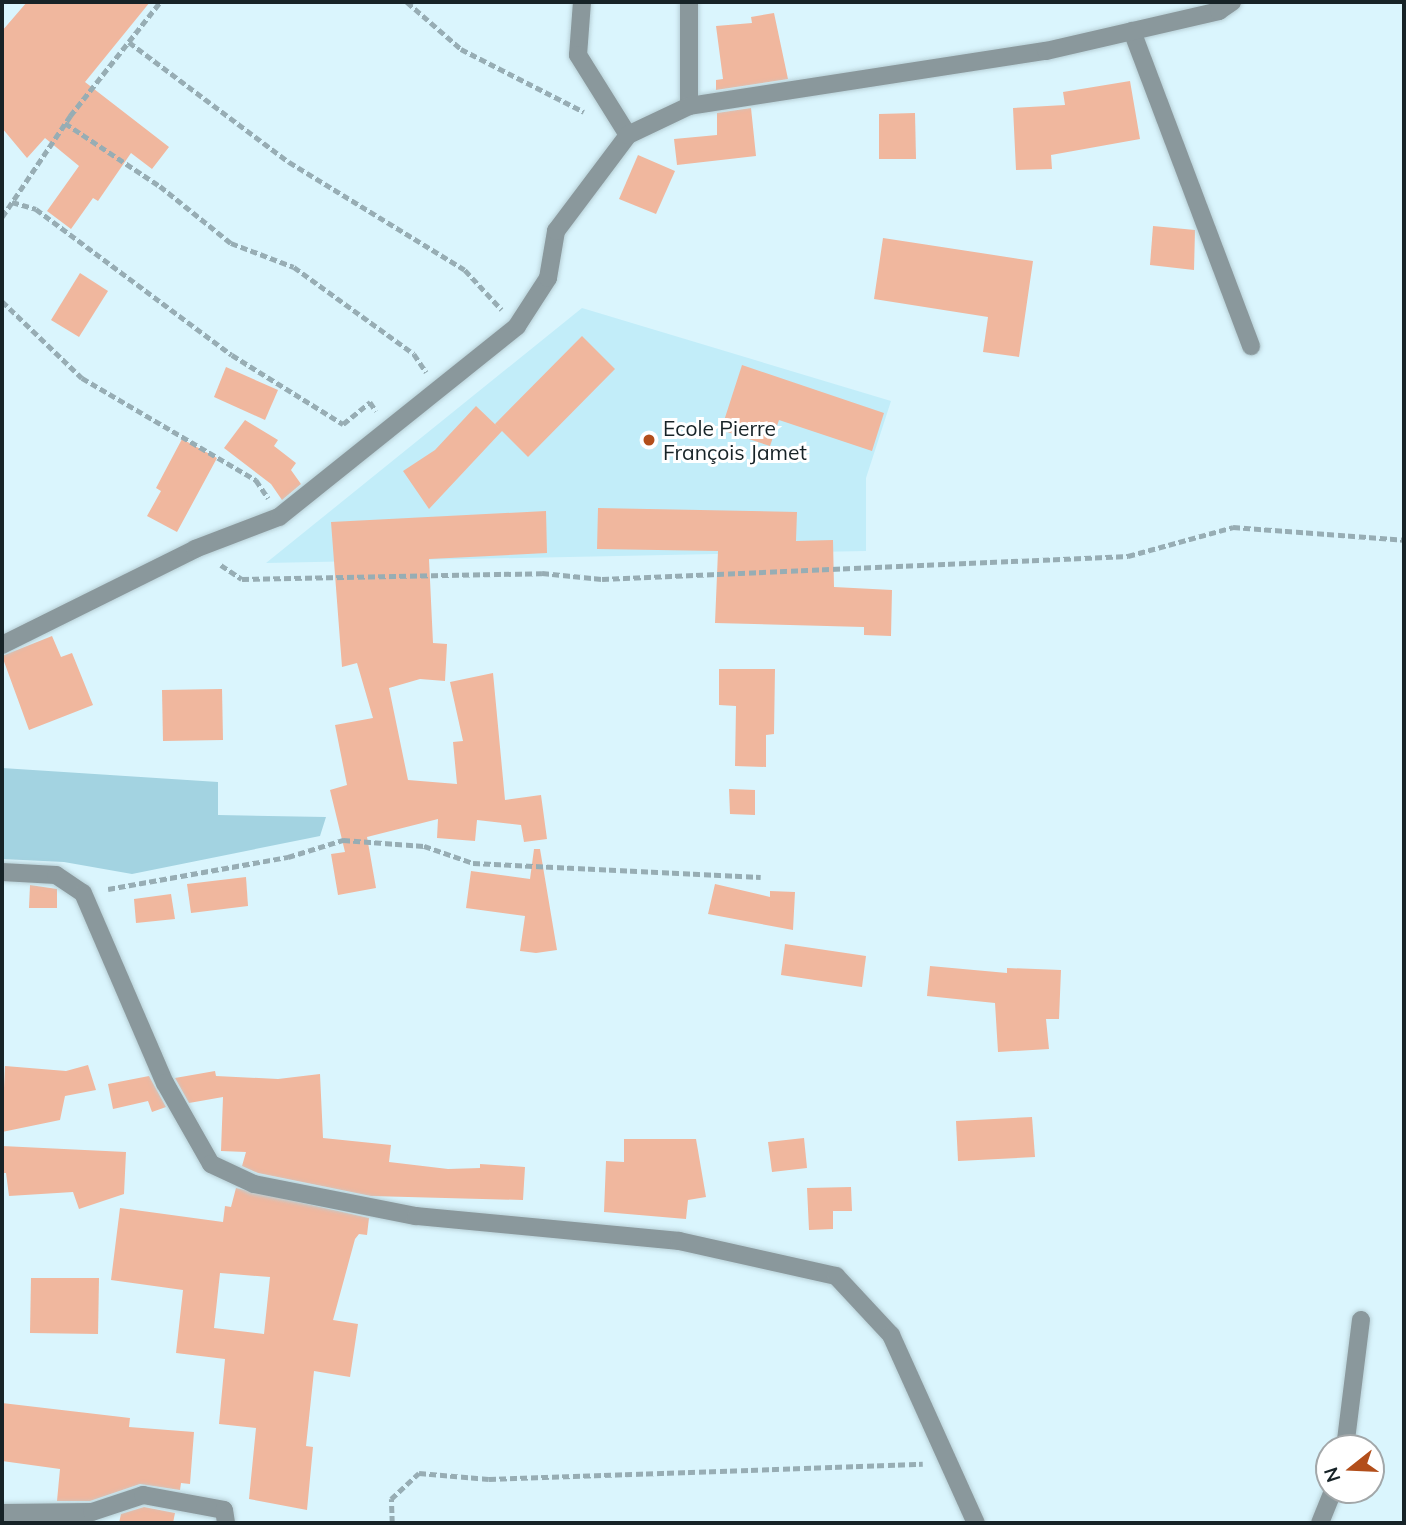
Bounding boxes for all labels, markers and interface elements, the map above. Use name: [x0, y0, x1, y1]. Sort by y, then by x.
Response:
place label: Ecole Pierre François Jamet: [663, 415, 807, 465]
marker: Ecole Pierre François Jamet: [641, 432, 657, 448]
north arrow: [1315, 1434, 1385, 1504]
text: N: [1318, 1464, 1346, 1485]

